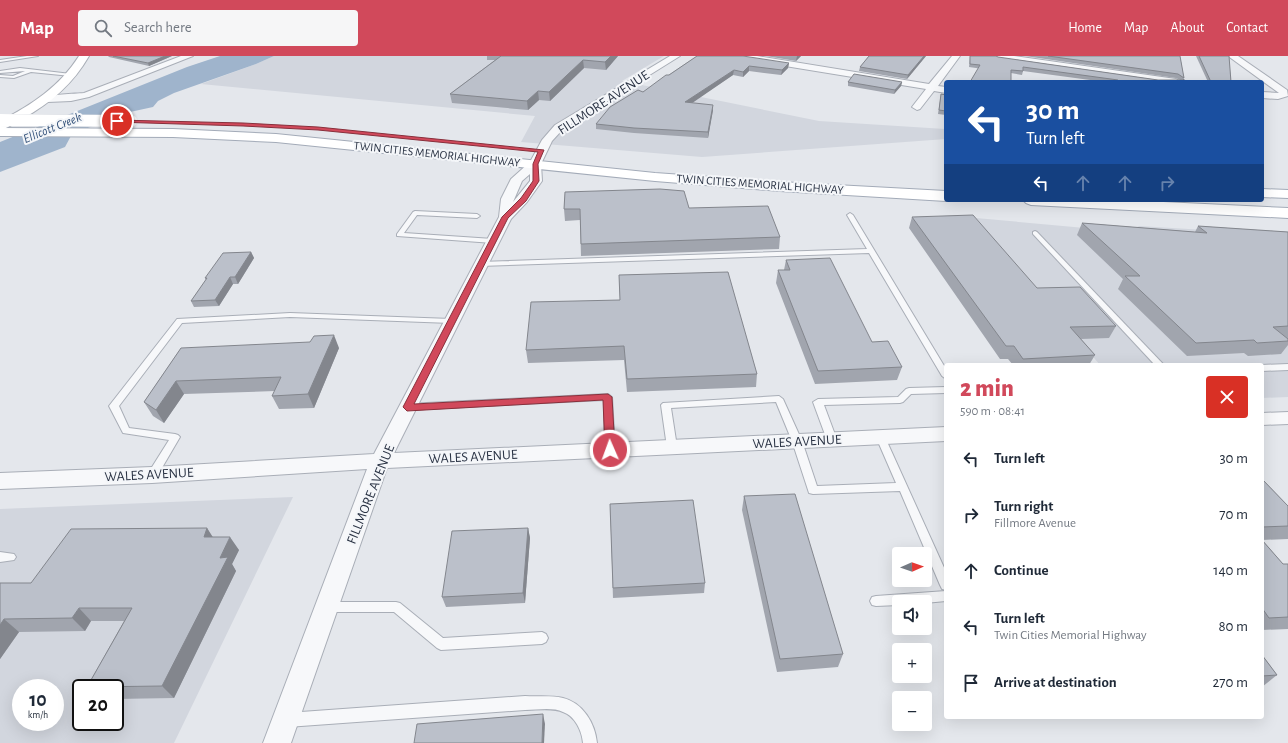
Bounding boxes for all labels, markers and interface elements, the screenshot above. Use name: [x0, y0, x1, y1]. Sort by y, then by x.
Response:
search box: [78, 10, 358, 46]
icon: search: [92, 17, 114, 39]
text: Map: [20, 19, 54, 38]
text: Search here: [124, 20, 192, 35]
text: Home: [1068, 21, 1102, 35]
text: Map: [1124, 21, 1148, 35]
text: About: [1170, 21, 1204, 35]
text: Contact: [1226, 21, 1268, 35]
street label: FILLMORE AVENUE: [555, 68, 652, 138]
icon: left: [960, 96, 1012, 148]
text: 30 m: [1026, 97, 1079, 125]
pin: [100, 104, 134, 138]
icon: arrive: [106, 110, 128, 132]
water label: Ellicott Creek: [22, 111, 84, 146]
text: Turn left: [1026, 130, 1085, 148]
street label: TWIN CITIES MEMORIAL HIGHWAY: [353, 139, 522, 169]
street label: TWIN CITIES MEMORIAL HIGHWAY: [676, 172, 845, 196]
icon: left: [1030, 172, 1052, 194]
icon: ahead: [1072, 172, 1094, 194]
icon: ahead: [1114, 172, 1136, 194]
icon: right: [1156, 172, 1178, 194]
button: close: [1206, 376, 1248, 418]
text: 2 min: [960, 377, 1014, 401]
text: 590 m · 08:41: [960, 405, 1025, 418]
position arrow: [589, 429, 631, 471]
street label: WALES AVENUE: [752, 433, 842, 451]
street label: FILLMORE AVENUE: [345, 443, 397, 546]
street label: WALES AVENUE: [428, 448, 518, 466]
icon: left: [960, 448, 982, 470]
text: Turn left: [994, 451, 1045, 466]
text: 30 m: [1219, 451, 1248, 466]
street label: WALES AVENUE: [104, 466, 194, 484]
text: Turn right: [994, 499, 1053, 514]
icon: right: [960, 504, 982, 526]
text: 70 m: [1219, 507, 1248, 522]
text: Fillmore Avenue: [994, 517, 1076, 530]
north arrow: [892, 547, 932, 587]
map controls: [892, 547, 932, 731]
icon: ahead: [960, 560, 982, 582]
text: Continue: [994, 563, 1049, 578]
text: 140 m: [1213, 563, 1248, 578]
button: sound: [892, 595, 932, 635]
text: Turn left: [994, 611, 1045, 626]
icon: left: [960, 616, 982, 638]
text: 80 m: [1218, 619, 1248, 634]
text: Twin Cities Memorial Highway: [994, 629, 1147, 642]
button: +: [892, 643, 932, 683]
icon: arrive: [960, 672, 982, 694]
text: Arrive at destination: [994, 675, 1117, 690]
text: 270 m: [1213, 675, 1248, 690]
speed limit sign: 20: [72, 679, 124, 731]
text: 10: [29, 690, 47, 710]
button: −: [892, 691, 932, 731]
text: km/h: [28, 710, 48, 720]

